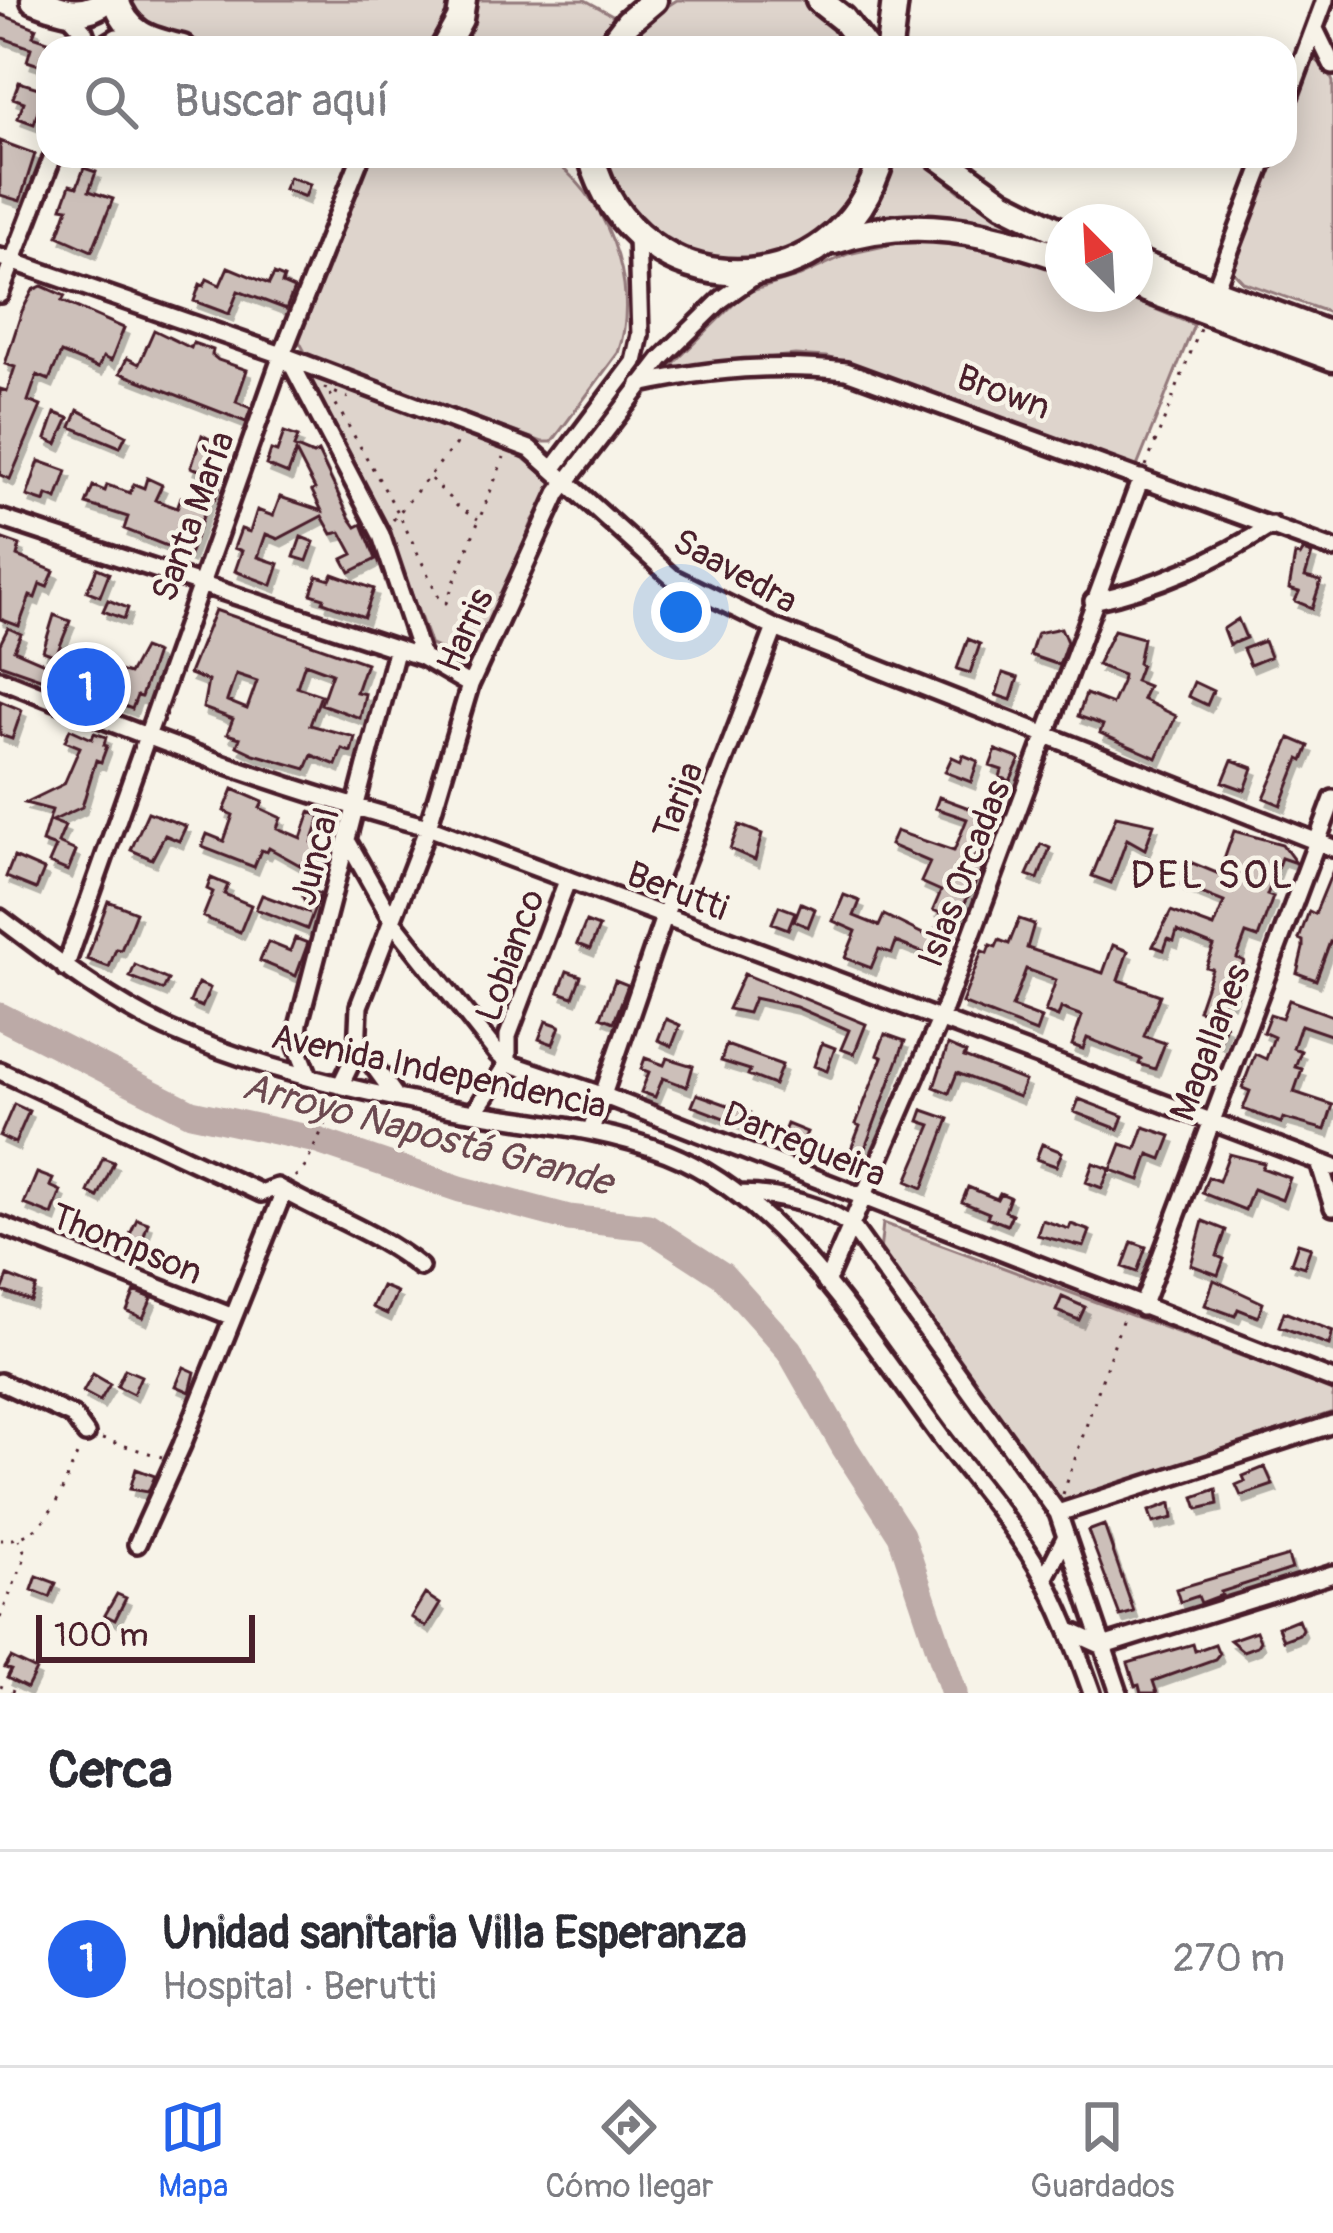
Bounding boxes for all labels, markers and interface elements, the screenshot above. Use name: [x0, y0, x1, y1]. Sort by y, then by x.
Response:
search box: [36, 36, 1297, 168]
icon: search: [78, 69, 144, 135]
text: Buscar aquí: [174, 74, 389, 130]
north arrow: [1045, 204, 1153, 312]
street label: Brown: [951, 355, 1056, 430]
street label: Santa María: [142, 425, 245, 608]
street label: Saavedra: [665, 519, 806, 624]
street label: Harris: [427, 581, 504, 680]
your location: [651, 582, 711, 642]
pin: 1: [47, 642, 125, 732]
street label: Tarija: [643, 755, 714, 846]
street label: Islas Orcadas: [908, 774, 1021, 973]
street label: Juncal: [281, 803, 350, 910]
district label: DEL SOL: [1130, 851, 1296, 900]
street label: Berutti: [621, 852, 734, 931]
street label: Lobianco: [466, 883, 555, 1028]
street label: Magallanes: [1160, 958, 1261, 1127]
street label: Avenida Independencia: [267, 1014, 610, 1129]
water label: Arroyo Napostá Grande: [237, 1062, 621, 1208]
street label: Darregueira: [716, 1091, 893, 1197]
street label: Thompson: [44, 1194, 209, 1295]
scale bar: [36, 1609, 255, 1662]
text: 100 m: [54, 1615, 148, 1656]
text: Cerca: [48, 1739, 172, 1803]
text: Unidad sanitaria Villa Esperanza: [162, 1906, 747, 1962]
text: 1: [79, 1934, 95, 1983]
text: 270 m: [1173, 1934, 1285, 1983]
text: Hospital · Berutti: [162, 1962, 436, 2011]
tab: Mapa: [158, 2094, 228, 2207]
tab: Cómo llegar: [545, 2094, 713, 2207]
tab: Guardados: [1030, 2094, 1175, 2207]

